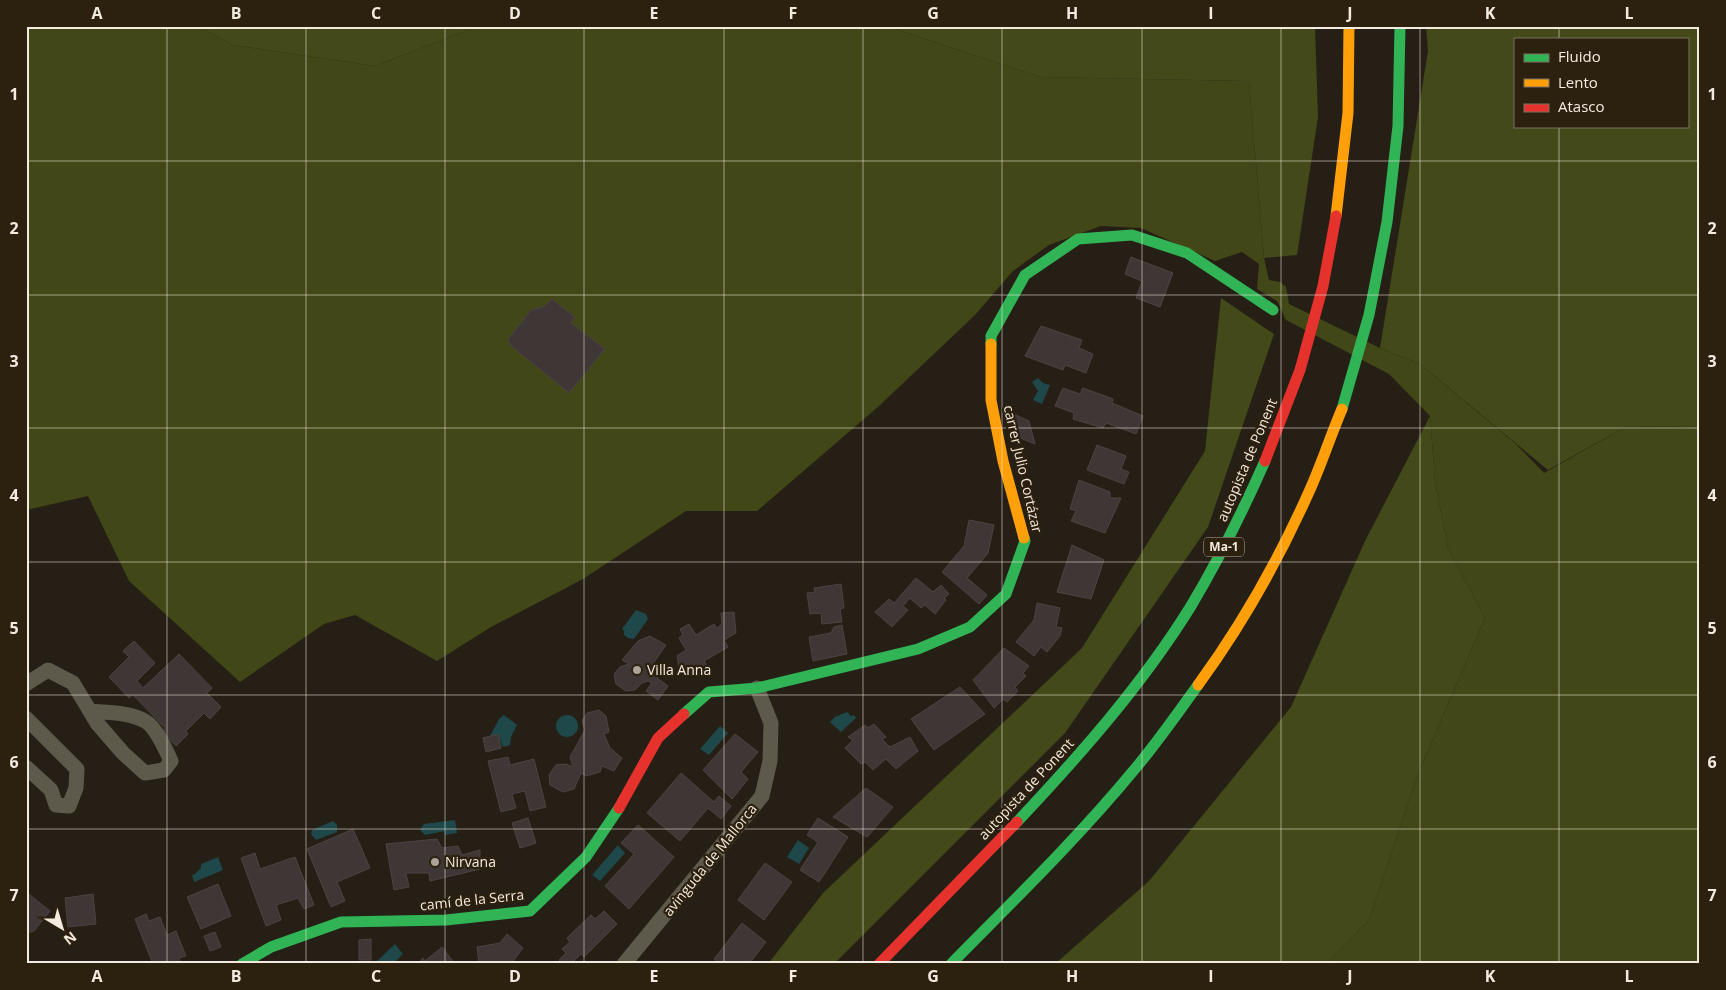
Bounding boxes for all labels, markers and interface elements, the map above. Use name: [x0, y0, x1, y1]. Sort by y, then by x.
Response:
text: A: [91, 2, 103, 24]
text: B: [231, 2, 241, 24]
text: C: [371, 2, 381, 24]
text: D: [509, 2, 521, 24]
text: E: [650, 2, 659, 24]
text: F: [789, 2, 797, 24]
text: G: [927, 2, 939, 24]
text: H: [1066, 2, 1078, 24]
text: I: [1208, 2, 1214, 24]
text: J: [1345, 2, 1353, 24]
text: K: [1485, 2, 1496, 24]
text: L: [1624, 2, 1634, 24]
legend: [1514, 38, 1688, 128]
text: Fluido: [1558, 46, 1601, 66]
text: Lento: [1558, 72, 1598, 92]
text: 1: [9, 83, 19, 105]
text: 1: [1707, 83, 1717, 105]
text: Atasco: [1558, 96, 1605, 116]
text: 2: [9, 217, 19, 239]
text: 2: [1707, 217, 1717, 239]
text: 3: [9, 350, 19, 372]
text: 3: [1707, 350, 1717, 372]
street label: autopista de Ponent: [1212, 395, 1281, 524]
street label: carrer Julio Cortázar: [1000, 403, 1047, 535]
text: 4: [9, 484, 19, 506]
text: 4: [1707, 484, 1717, 506]
road number: Ma-1: [1204, 538, 1244, 556]
text: 5: [9, 617, 19, 639]
text: 5: [1707, 617, 1717, 639]
place label: Villa Anna: [647, 660, 711, 679]
marker: Villa Anna: [631, 664, 643, 676]
street label: autopista de Ponent: [974, 734, 1078, 843]
text: 6: [9, 751, 19, 773]
text: 6: [1707, 751, 1717, 773]
street label: avinguda de Mallorca: [658, 800, 761, 920]
place label: Nirvana: [445, 852, 496, 871]
marker: Nirvana: [429, 856, 441, 868]
text: 7: [9, 884, 19, 906]
text: 7: [1707, 884, 1717, 906]
street label: camí de la Serra: [419, 885, 525, 914]
north arrow: [38, 902, 88, 952]
text: N: [60, 928, 81, 950]
text: A: [91, 965, 103, 987]
text: B: [231, 965, 241, 987]
text: C: [371, 965, 381, 987]
text: D: [509, 965, 521, 987]
text: E: [650, 965, 659, 987]
text: F: [789, 965, 797, 987]
text: G: [927, 965, 939, 987]
text: H: [1066, 965, 1078, 987]
text: I: [1208, 965, 1214, 987]
text: J: [1345, 965, 1353, 987]
text: K: [1485, 965, 1496, 987]
text: L: [1624, 965, 1634, 987]

